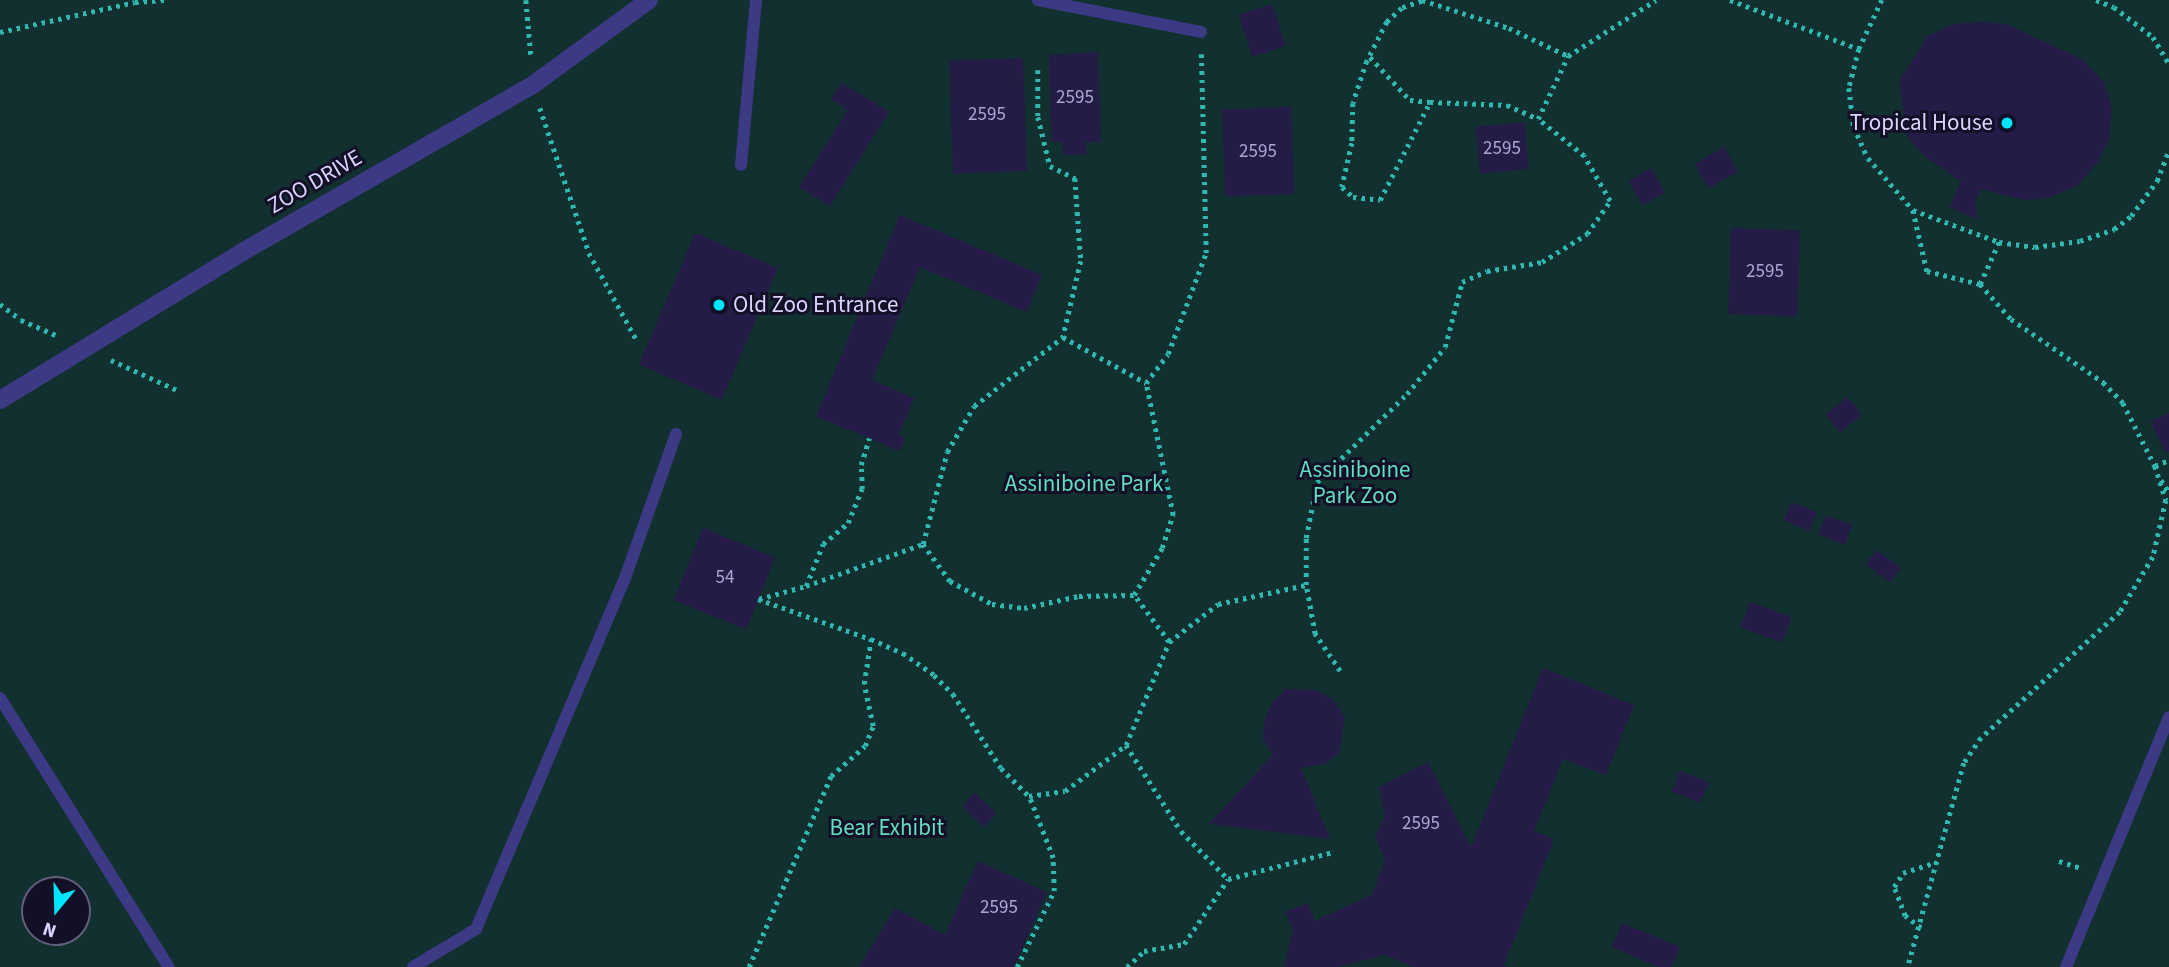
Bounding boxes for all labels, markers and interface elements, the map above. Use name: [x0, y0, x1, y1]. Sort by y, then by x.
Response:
house number: 2595: [1056, 87, 1094, 109]
house number: 2595: [968, 104, 1006, 126]
place label: Tropical House: [1850, 109, 1993, 137]
marker: Tropical House: [1999, 115, 2015, 131]
house number: 2595: [1483, 138, 1521, 160]
house number: 2595: [1239, 141, 1277, 163]
street label: ZOO DRIVE: [263, 144, 367, 220]
house number: 2595: [1746, 261, 1784, 283]
place label: Old Zoo Entrance: [733, 291, 898, 319]
marker: Old Zoo Entrance: [711, 297, 727, 313]
park label: Assiniboine Park Zoo: [1299, 456, 1411, 510]
park label: Assiniboine Park: [1005, 470, 1163, 498]
house number: 54: [716, 567, 734, 589]
house number: 2595: [1402, 813, 1440, 835]
park label: Bear Exhibit: [830, 814, 944, 842]
north arrow: [21, 876, 91, 946]
house number: 2595: [980, 897, 1018, 919]
text: N: [39, 915, 60, 944]

